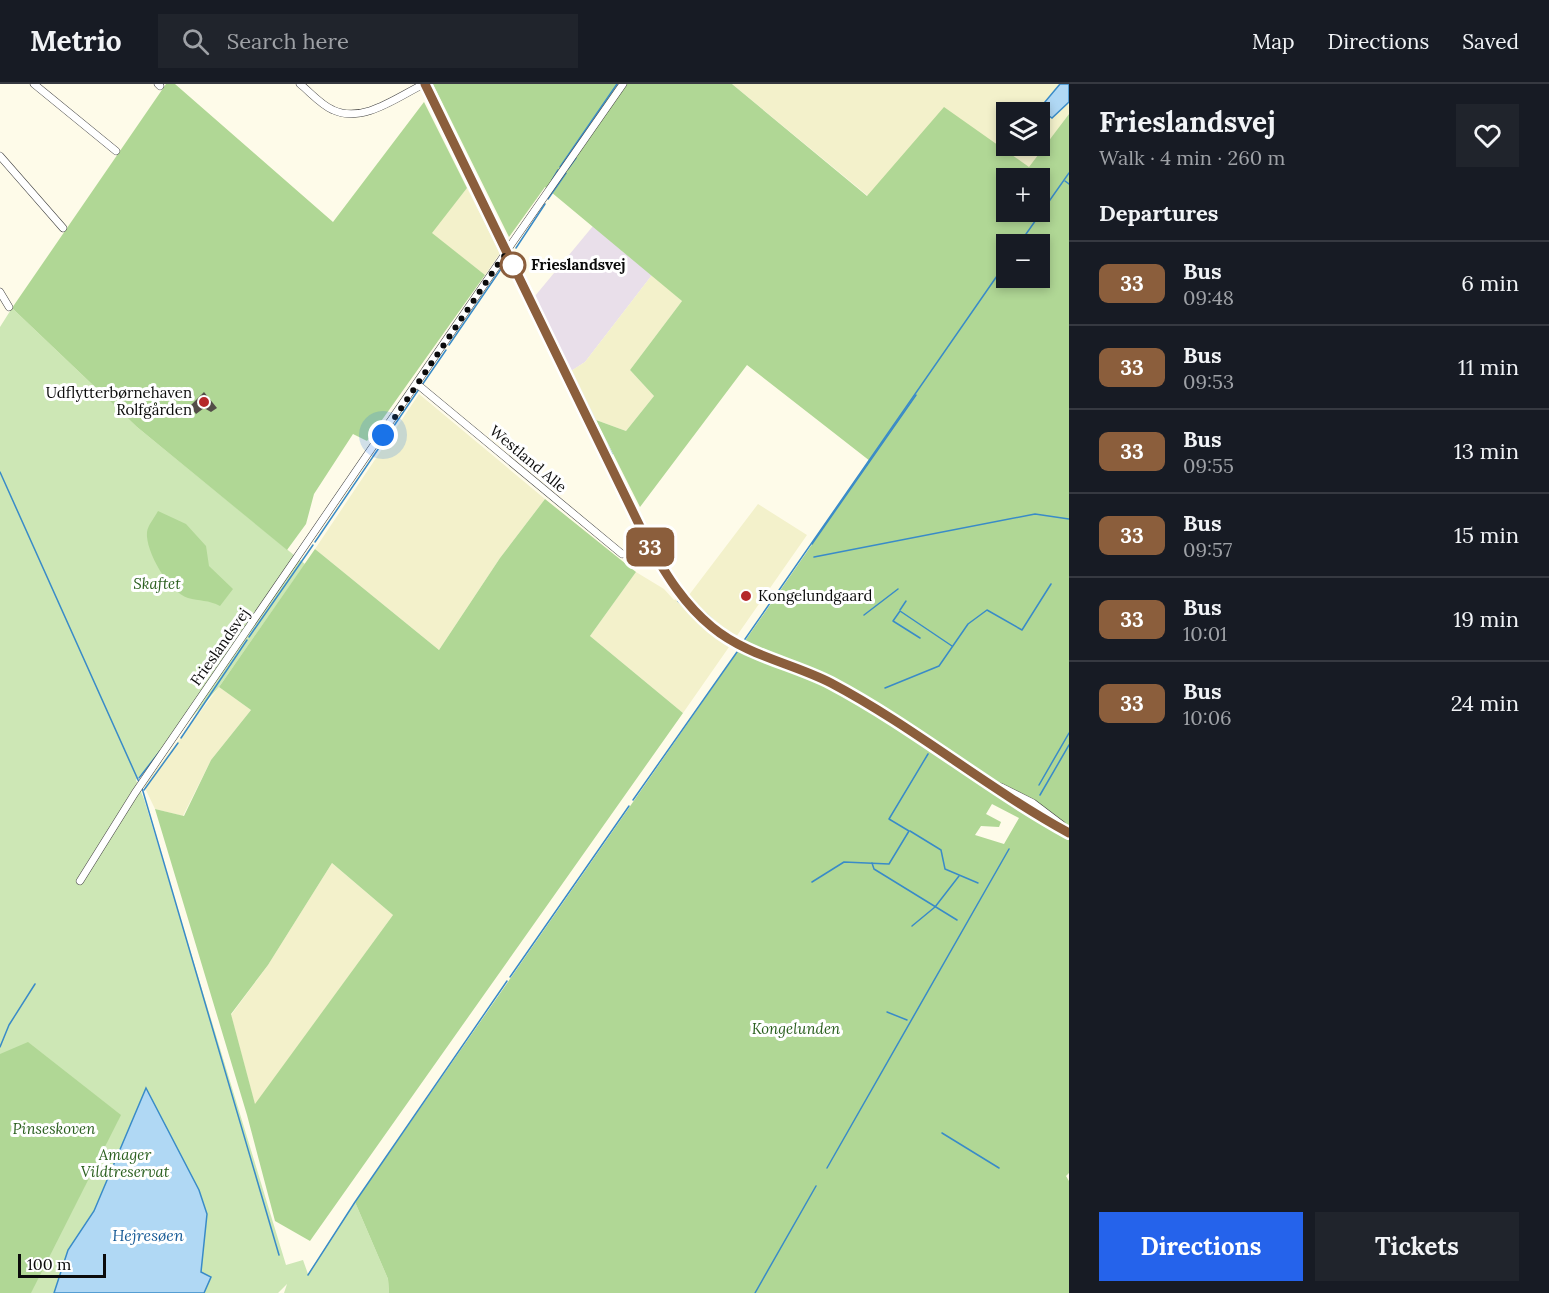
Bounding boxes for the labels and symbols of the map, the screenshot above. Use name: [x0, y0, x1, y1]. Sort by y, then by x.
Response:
marker: Frieslandsvej: [500, 252, 526, 278]
place label: Frieslandsvej: [531, 255, 626, 274]
place label: Udflytterbørnehaven Rolfgården: [46, 383, 192, 419]
marker: Udflytterbørnehaven Rolfgården: [197, 395, 211, 409]
your location: [368, 420, 398, 450]
street label: Westland Alle: [486, 421, 571, 496]
line badge: 33: [623, 528, 677, 566]
park label: Skaftet: [133, 574, 181, 593]
place label: Kongelundgaard: [758, 586, 873, 605]
marker: Kongelundgaard: [739, 589, 753, 603]
street label: Frieslandsvej: [186, 604, 253, 689]
park label: Kongelunden: [752, 1019, 841, 1038]
park label: Pinseskoven: [13, 1119, 96, 1138]
park label: Amager Vildtreservat: [81, 1145, 170, 1181]
water label: Hejresøen: [112, 1225, 184, 1245]
scale bar: [18, 1251, 106, 1278]

